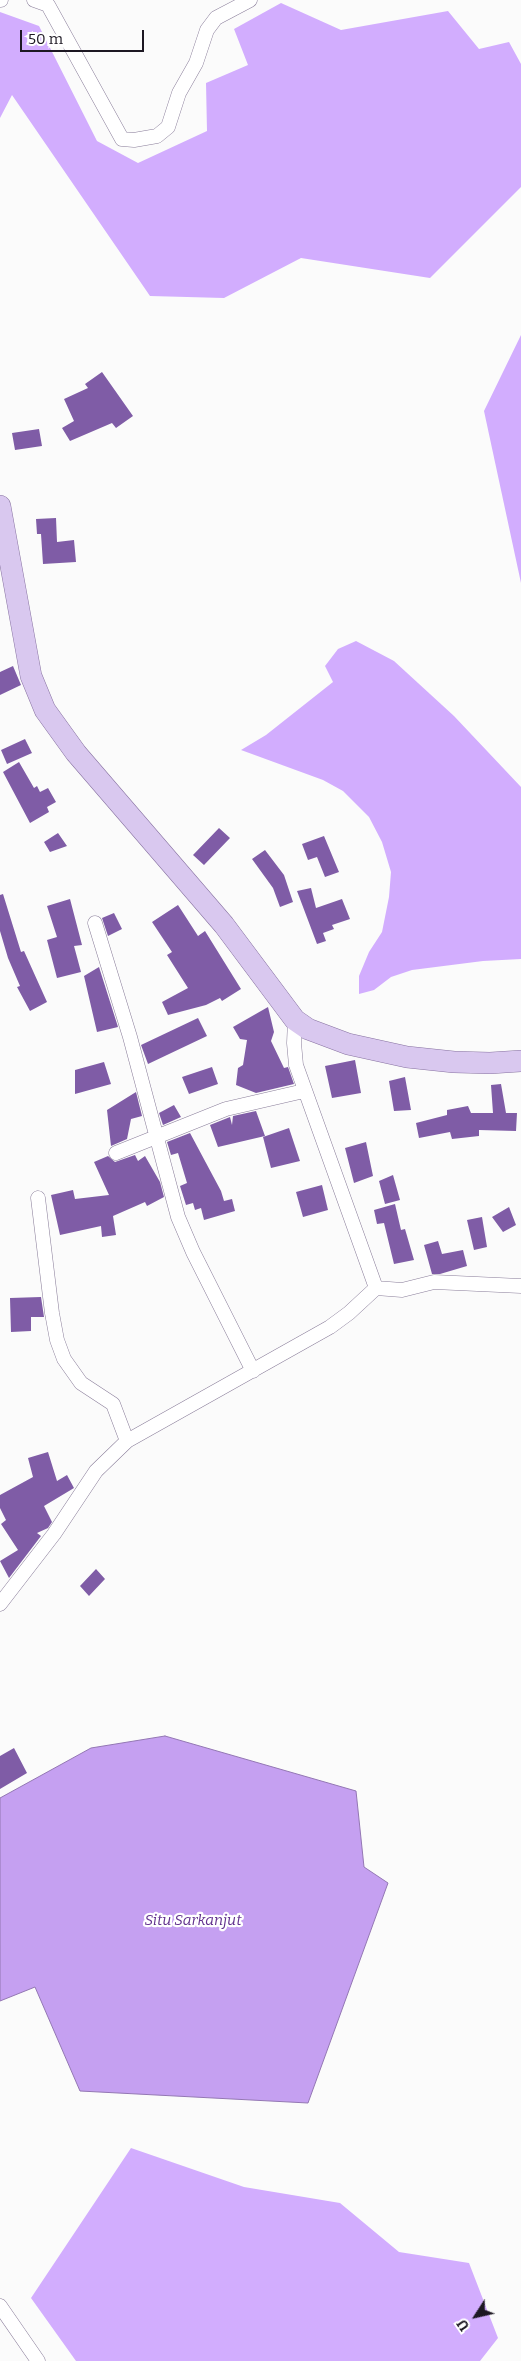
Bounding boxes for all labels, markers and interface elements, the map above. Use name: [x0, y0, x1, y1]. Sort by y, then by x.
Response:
scale bar: [22, 20, 146, 52]
text: 50 m: [28, 30, 63, 48]
water label: Situ Sarkanjut: [144, 1912, 242, 1930]
north arrow: [451, 2291, 501, 2341]
text: U: [453, 2316, 473, 2334]

